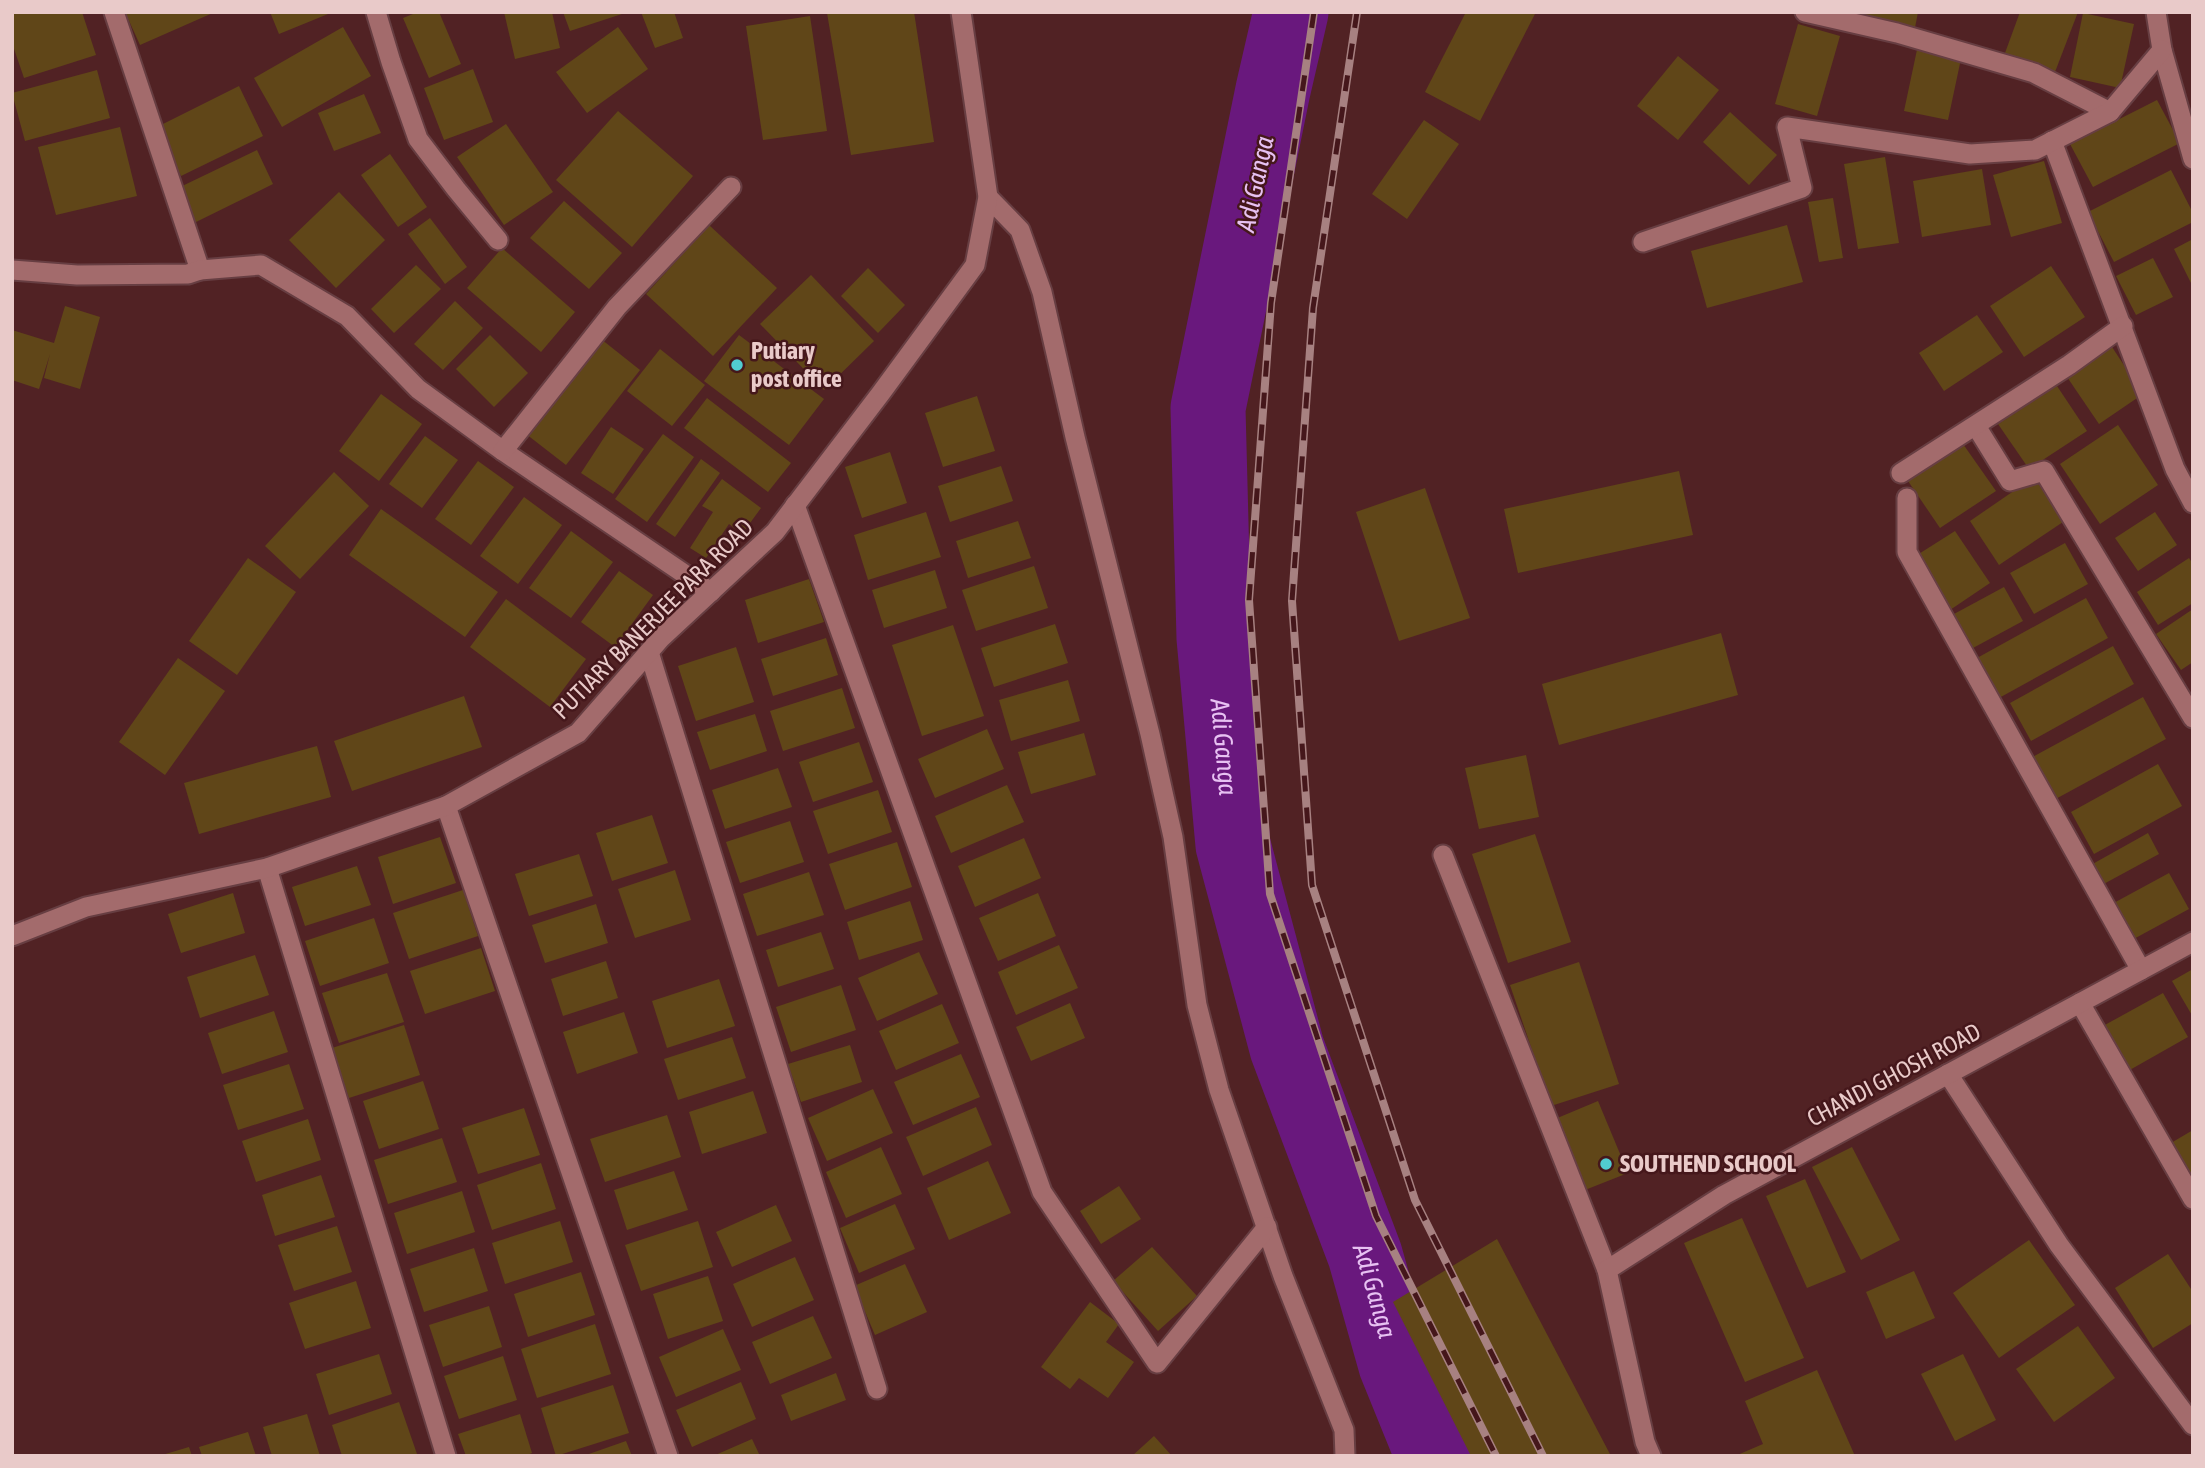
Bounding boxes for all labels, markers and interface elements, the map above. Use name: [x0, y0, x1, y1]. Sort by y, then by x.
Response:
water label: Adi Ganga: [1230, 133, 1280, 235]
place label: Putiary post office: [751, 337, 842, 392]
marker: Putiary post office: [729, 357, 745, 373]
street label: PUTIARY BANERJEE PARA ROAD: [547, 513, 758, 724]
water label: Adi Ganga: [1205, 696, 1243, 796]
street label: CHANDI GHOSH ROAD: [1802, 1017, 1985, 1132]
place label: SOUTHEND SCHOOL: [1620, 1150, 1797, 1177]
marker: SOUTHEND SCHOOL: [1598, 1156, 1614, 1172]
water label: Adi Ganga: [1347, 1238, 1403, 1341]

